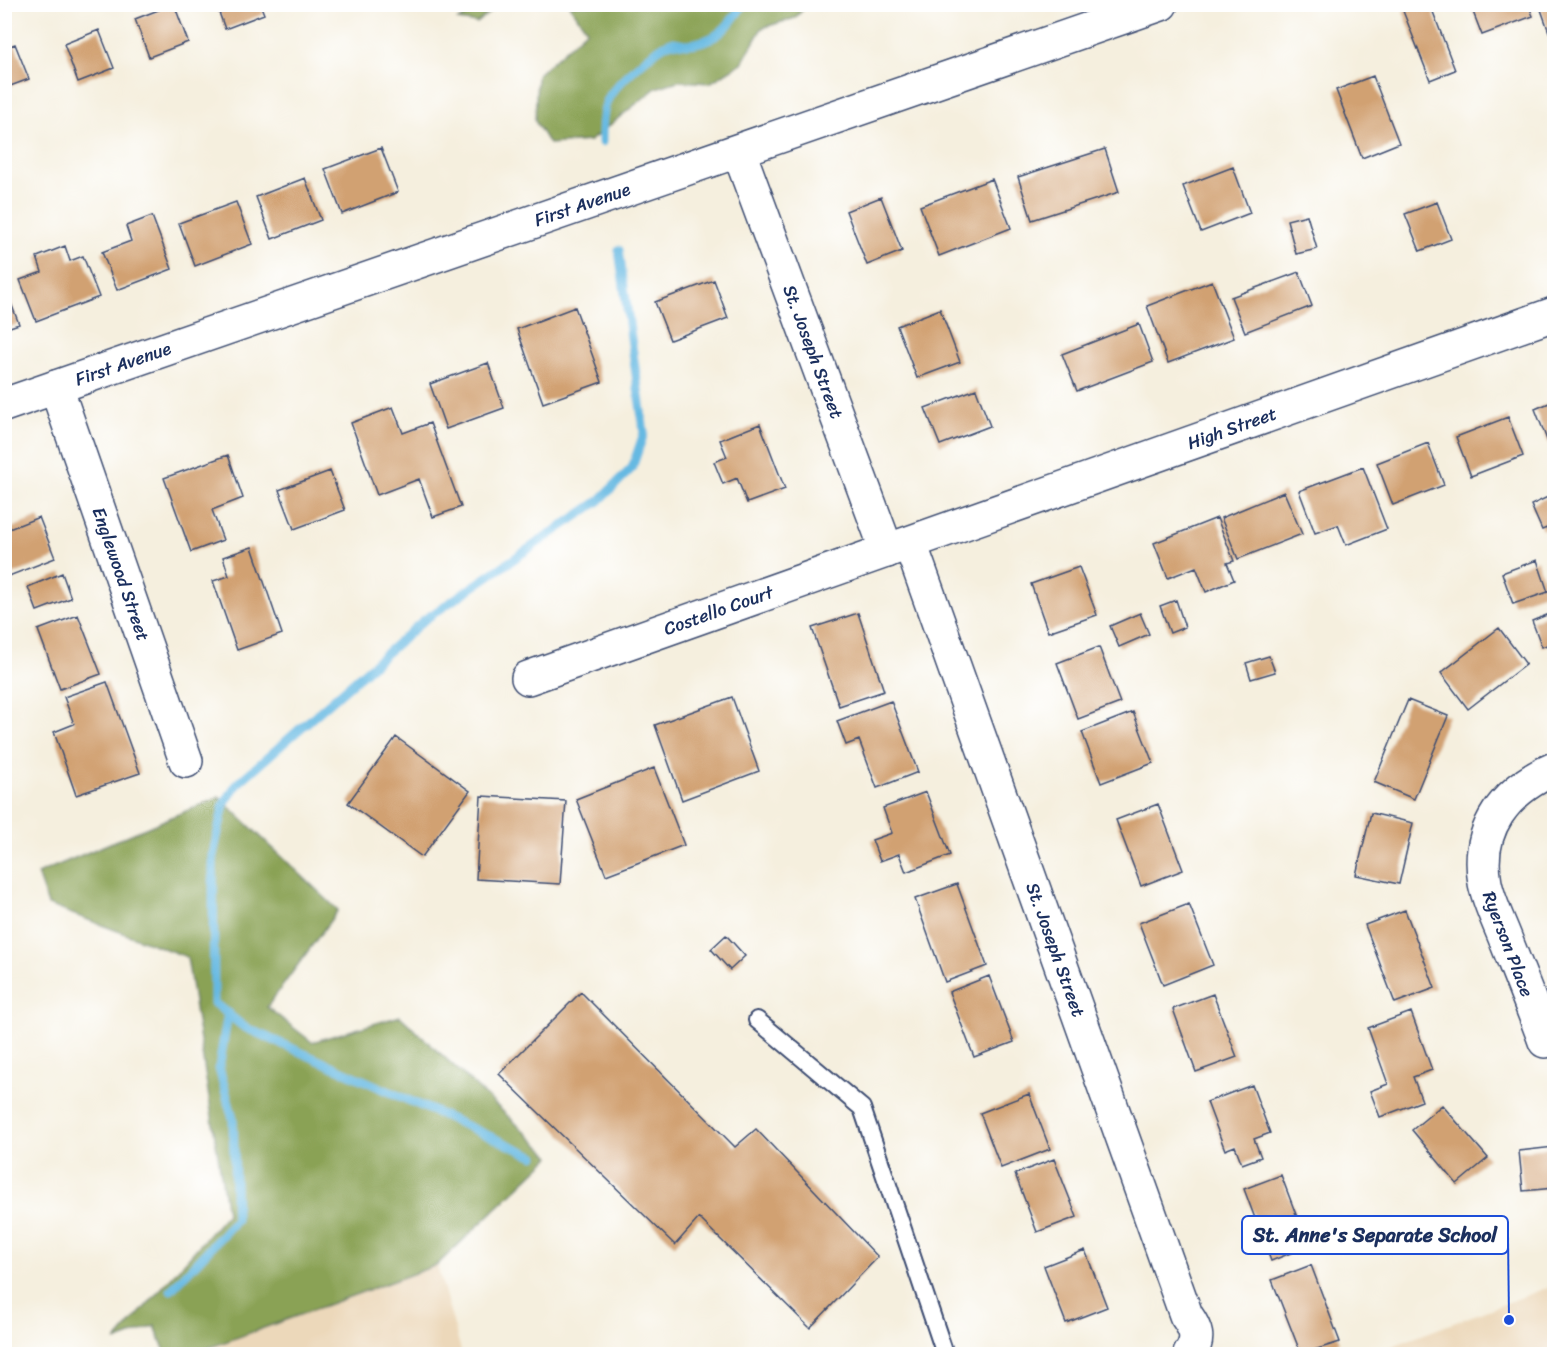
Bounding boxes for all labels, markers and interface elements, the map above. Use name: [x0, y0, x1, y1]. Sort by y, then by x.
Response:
street label: First Avenue: [530, 173, 635, 236]
street label: St. Joseph Street: [774, 280, 853, 424]
street label: First Avenue: [71, 332, 176, 395]
street label: High Street: [1183, 398, 1281, 459]
street label: Englewood Street: [83, 503, 159, 646]
street label: Costello Court: [659, 576, 778, 645]
street label: St. Joseph Street: [1017, 878, 1094, 1022]
street label: Ryerson Place: [1473, 886, 1543, 1002]
callout: St. Anne's Separate School: [1242, 1216, 1508, 1254]
text: St. Anne's Separate School: [1252, 1218, 1498, 1253]

